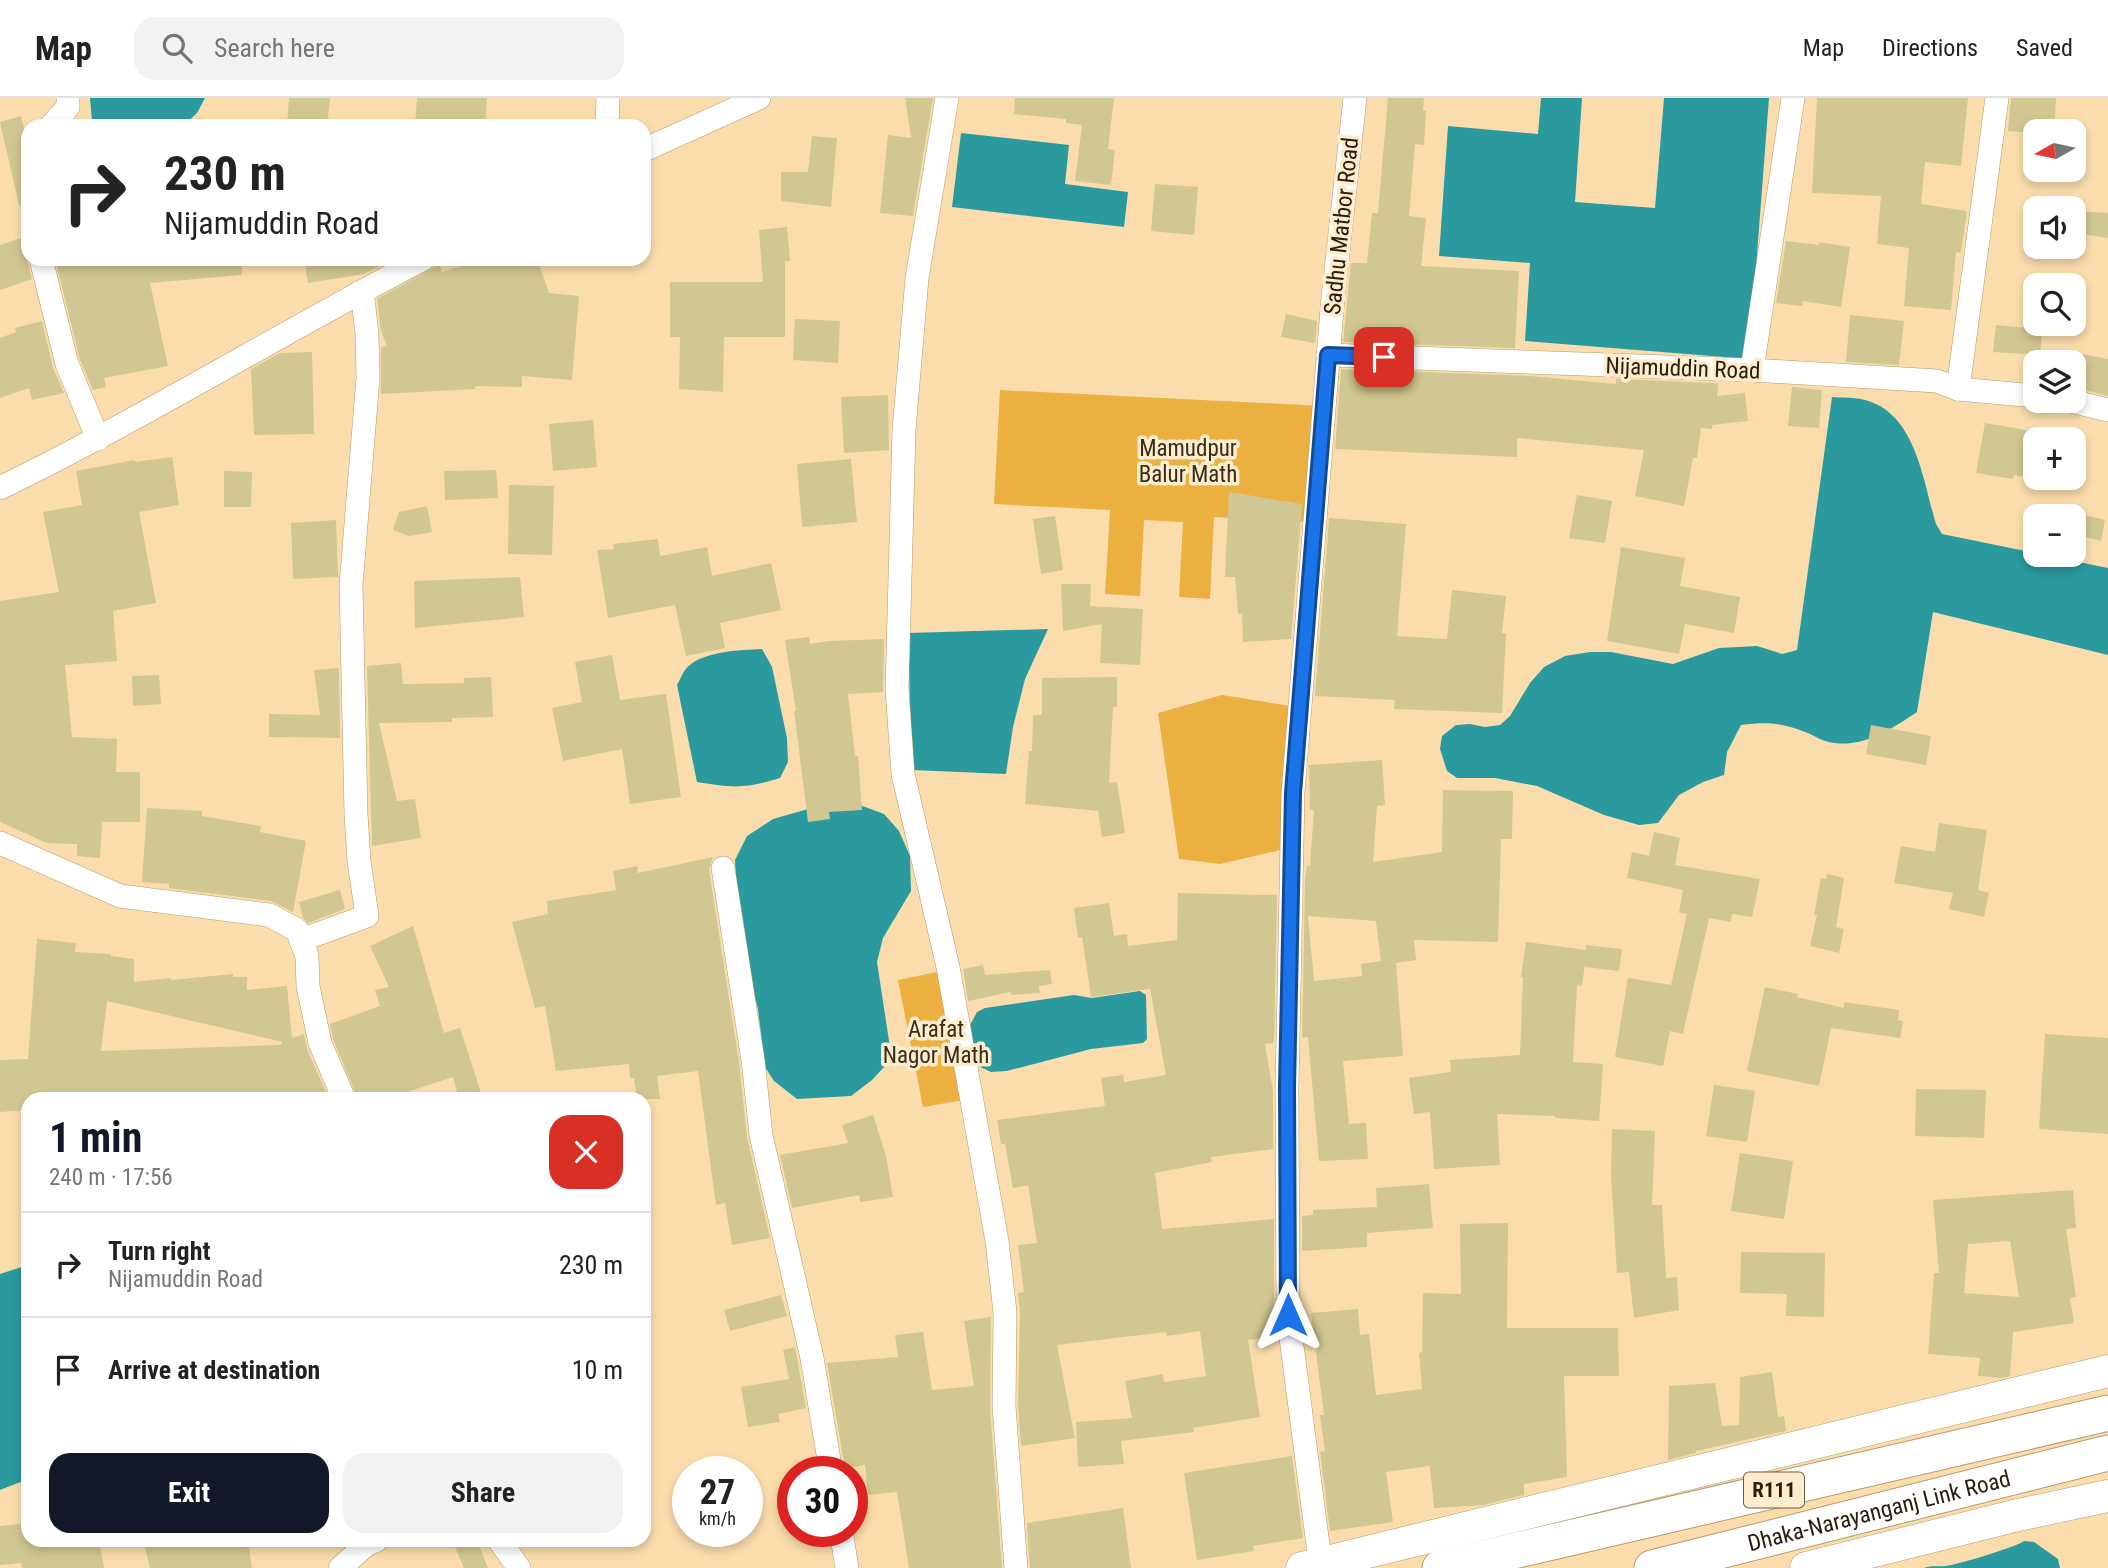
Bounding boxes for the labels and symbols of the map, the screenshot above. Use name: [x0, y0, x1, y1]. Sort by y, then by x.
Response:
north arrow: [2023, 119, 2086, 182]
street label: Sadhu Matbor Road: [1319, 136, 1364, 316]
pin: [1354, 327, 1414, 387]
street label: Nijamuddin Road: [1605, 352, 1761, 385]
park label: Mamudpur Balur Math: [1139, 435, 1237, 488]
park label: Arafat Nagor Math: [883, 1016, 989, 1069]
position arrow: [1251, 1278, 1325, 1352]
speed limit sign: 30: [777, 1456, 868, 1547]
street label: Dhaka-Narayanganj Link Road: [1745, 1465, 2013, 1557]
road number: R111: [1744, 1472, 1804, 1508]

